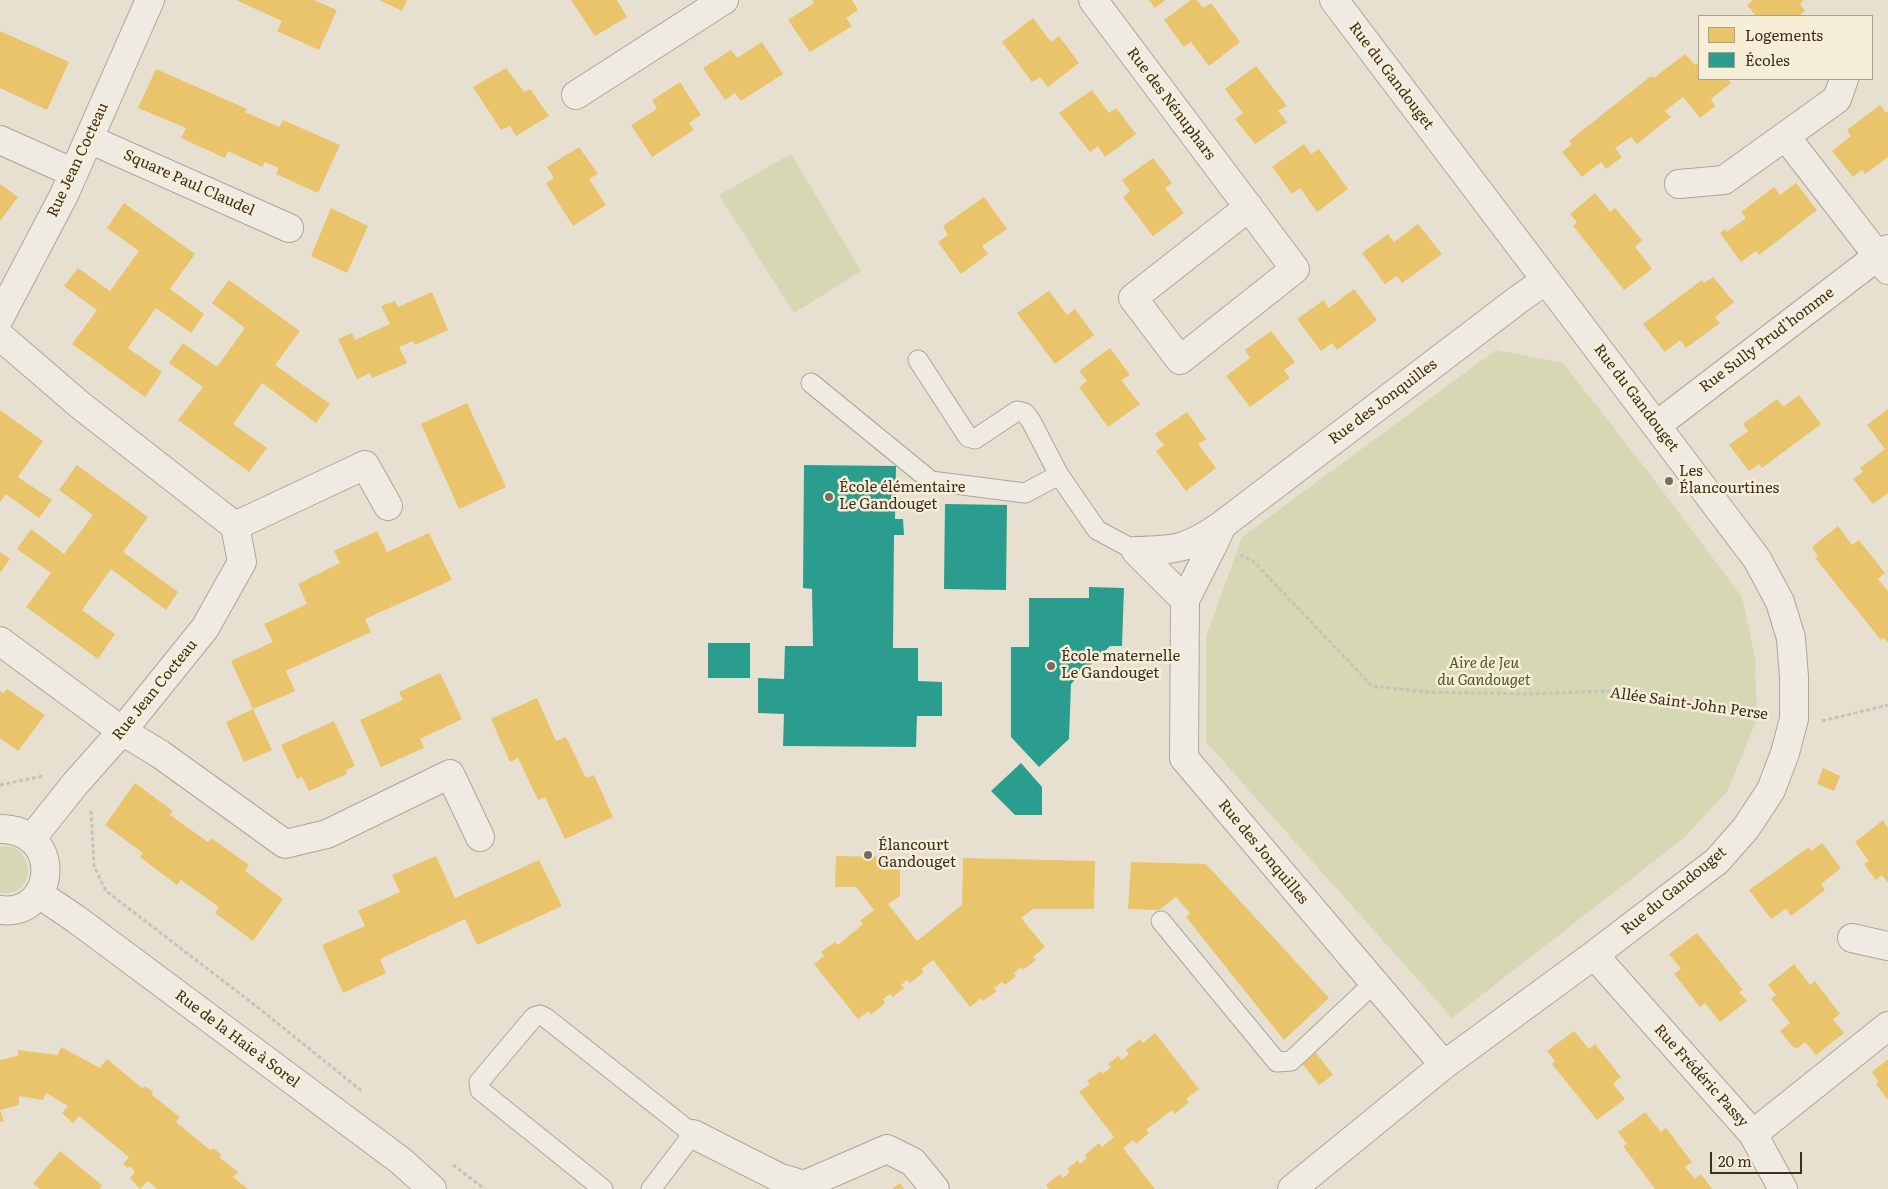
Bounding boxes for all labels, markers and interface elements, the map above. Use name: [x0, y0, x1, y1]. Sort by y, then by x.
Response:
legend: [1698, 15, 1873, 80]
street label: Rue du Gandouget: [1345, 19, 1437, 133]
text: Logements: [1745, 23, 1823, 46]
street label: Rue des Nénuphars: [1123, 44, 1219, 164]
text: Écoles: [1745, 48, 1790, 71]
street label: Rue Jean Cocteau: [44, 100, 112, 220]
street label: Square Paul Claudel: [121, 146, 257, 220]
street label: Rue Sully Prud'homme: [1696, 284, 1838, 396]
street label: Rue du Gandouget: [1590, 341, 1682, 455]
street label: Rue des Jonquilles: [1325, 355, 1441, 449]
place label: Les Élancourtines: [1679, 463, 1779, 498]
marker: Les Élancourtines: [1663, 475, 1675, 487]
place label: École élémentaire Le Gandouget: [839, 479, 966, 514]
marker: École élémentaire Le Gandouget: [823, 491, 835, 503]
street label: Rue Jean Cocteau: [109, 636, 201, 744]
place label: École maternelle Le Gandouget: [1061, 648, 1180, 683]
park label: Aire de Jeu du Gandouget: [1437, 655, 1531, 690]
marker: École maternelle Le Gandouget: [1045, 660, 1057, 672]
street label: Allée Saint-John Perse: [1609, 684, 1769, 724]
street label: Rue des Jonquilles: [1214, 796, 1312, 908]
place label: Élancourt Gandouget: [878, 837, 956, 872]
street label: Rue du Gandouget: [1618, 843, 1730, 939]
marker: Élancourt Gandouget: [862, 849, 874, 861]
street label: Rue de la Haie à Sorel: [171, 986, 303, 1092]
street label: Rue Frédéric Passy: [1650, 1021, 1752, 1131]
scale bar: [1713, 1142, 1806, 1174]
text: 20 m: [1718, 1149, 1752, 1172]

